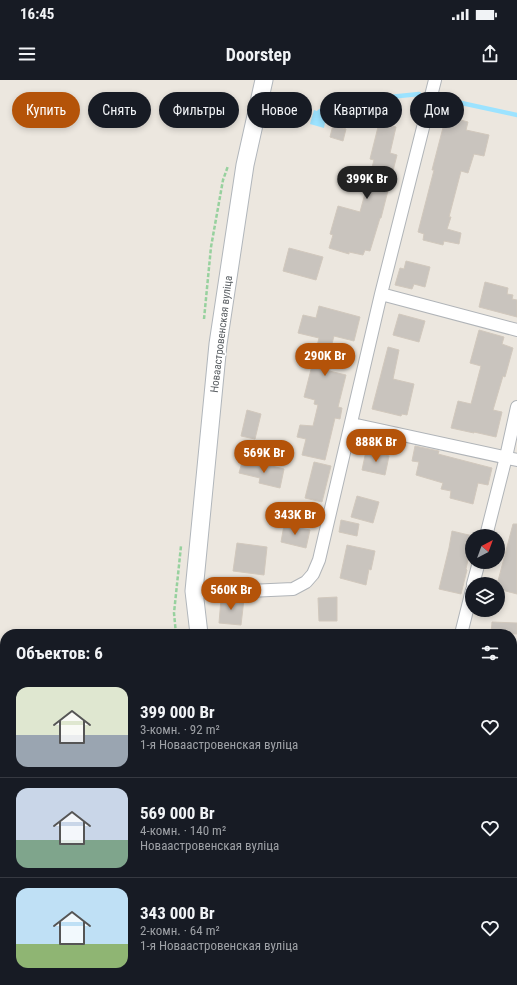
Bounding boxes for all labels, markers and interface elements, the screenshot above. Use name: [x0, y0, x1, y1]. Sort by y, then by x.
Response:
text: 16:45: [20, 5, 54, 23]
icon: menu: [16, 43, 38, 65]
icon: share: [479, 43, 501, 65]
text: Doorstep: [226, 44, 291, 65]
chip: Купить: [12, 92, 80, 128]
chip: Снять: [88, 92, 151, 128]
chip: Фильтры: [159, 92, 239, 128]
chip: Новое: [247, 92, 312, 128]
chip: Квартира: [320, 92, 402, 128]
chip: Дом: [410, 92, 464, 128]
pin: 399K Br: [330, 166, 404, 200]
text: 399K Br: [346, 171, 388, 186]
street label: Новаастровенская вуліца: [208, 275, 235, 393]
pin: 290K Br: [288, 343, 362, 377]
text: 290K Br: [304, 348, 346, 363]
pin: 888K Br: [339, 429, 413, 463]
text: 888K Br: [355, 434, 397, 449]
pin: 569K Br: [227, 440, 301, 474]
text: 569K Br: [243, 445, 285, 460]
pin: 343K Br: [258, 502, 332, 536]
text: 343K Br: [274, 507, 316, 522]
north arrow: [465, 529, 505, 569]
map controls: [465, 529, 505, 617]
pin: 560K Br: [194, 577, 268, 611]
button: layers: [465, 577, 505, 617]
text: 560K Br: [210, 582, 252, 597]
icon: filters: [479, 642, 501, 664]
text: Объектов: 6: [16, 643, 103, 663]
text: 399 000 Br: [140, 702, 215, 722]
icon: home: [48, 703, 96, 751]
icon: heart: [479, 716, 501, 738]
text: 3-комн. · 92 m²: [140, 722, 220, 737]
text: 1-я Новаастровенская вуліца: [140, 737, 298, 752]
text: 569 000 Br: [140, 803, 215, 823]
icon: home: [48, 804, 96, 852]
icon: heart: [479, 817, 501, 839]
text: 4-комн. · 140 m²: [140, 823, 226, 838]
text: Новаастровенская вуліца: [140, 838, 279, 853]
text: 343 000 Br: [140, 903, 215, 923]
icon: home: [48, 904, 96, 952]
icon: heart: [479, 917, 501, 939]
text: 2-комн. · 64 m²: [140, 923, 220, 938]
text: 1-я Новаастровенская вуліца: [140, 938, 298, 953]

